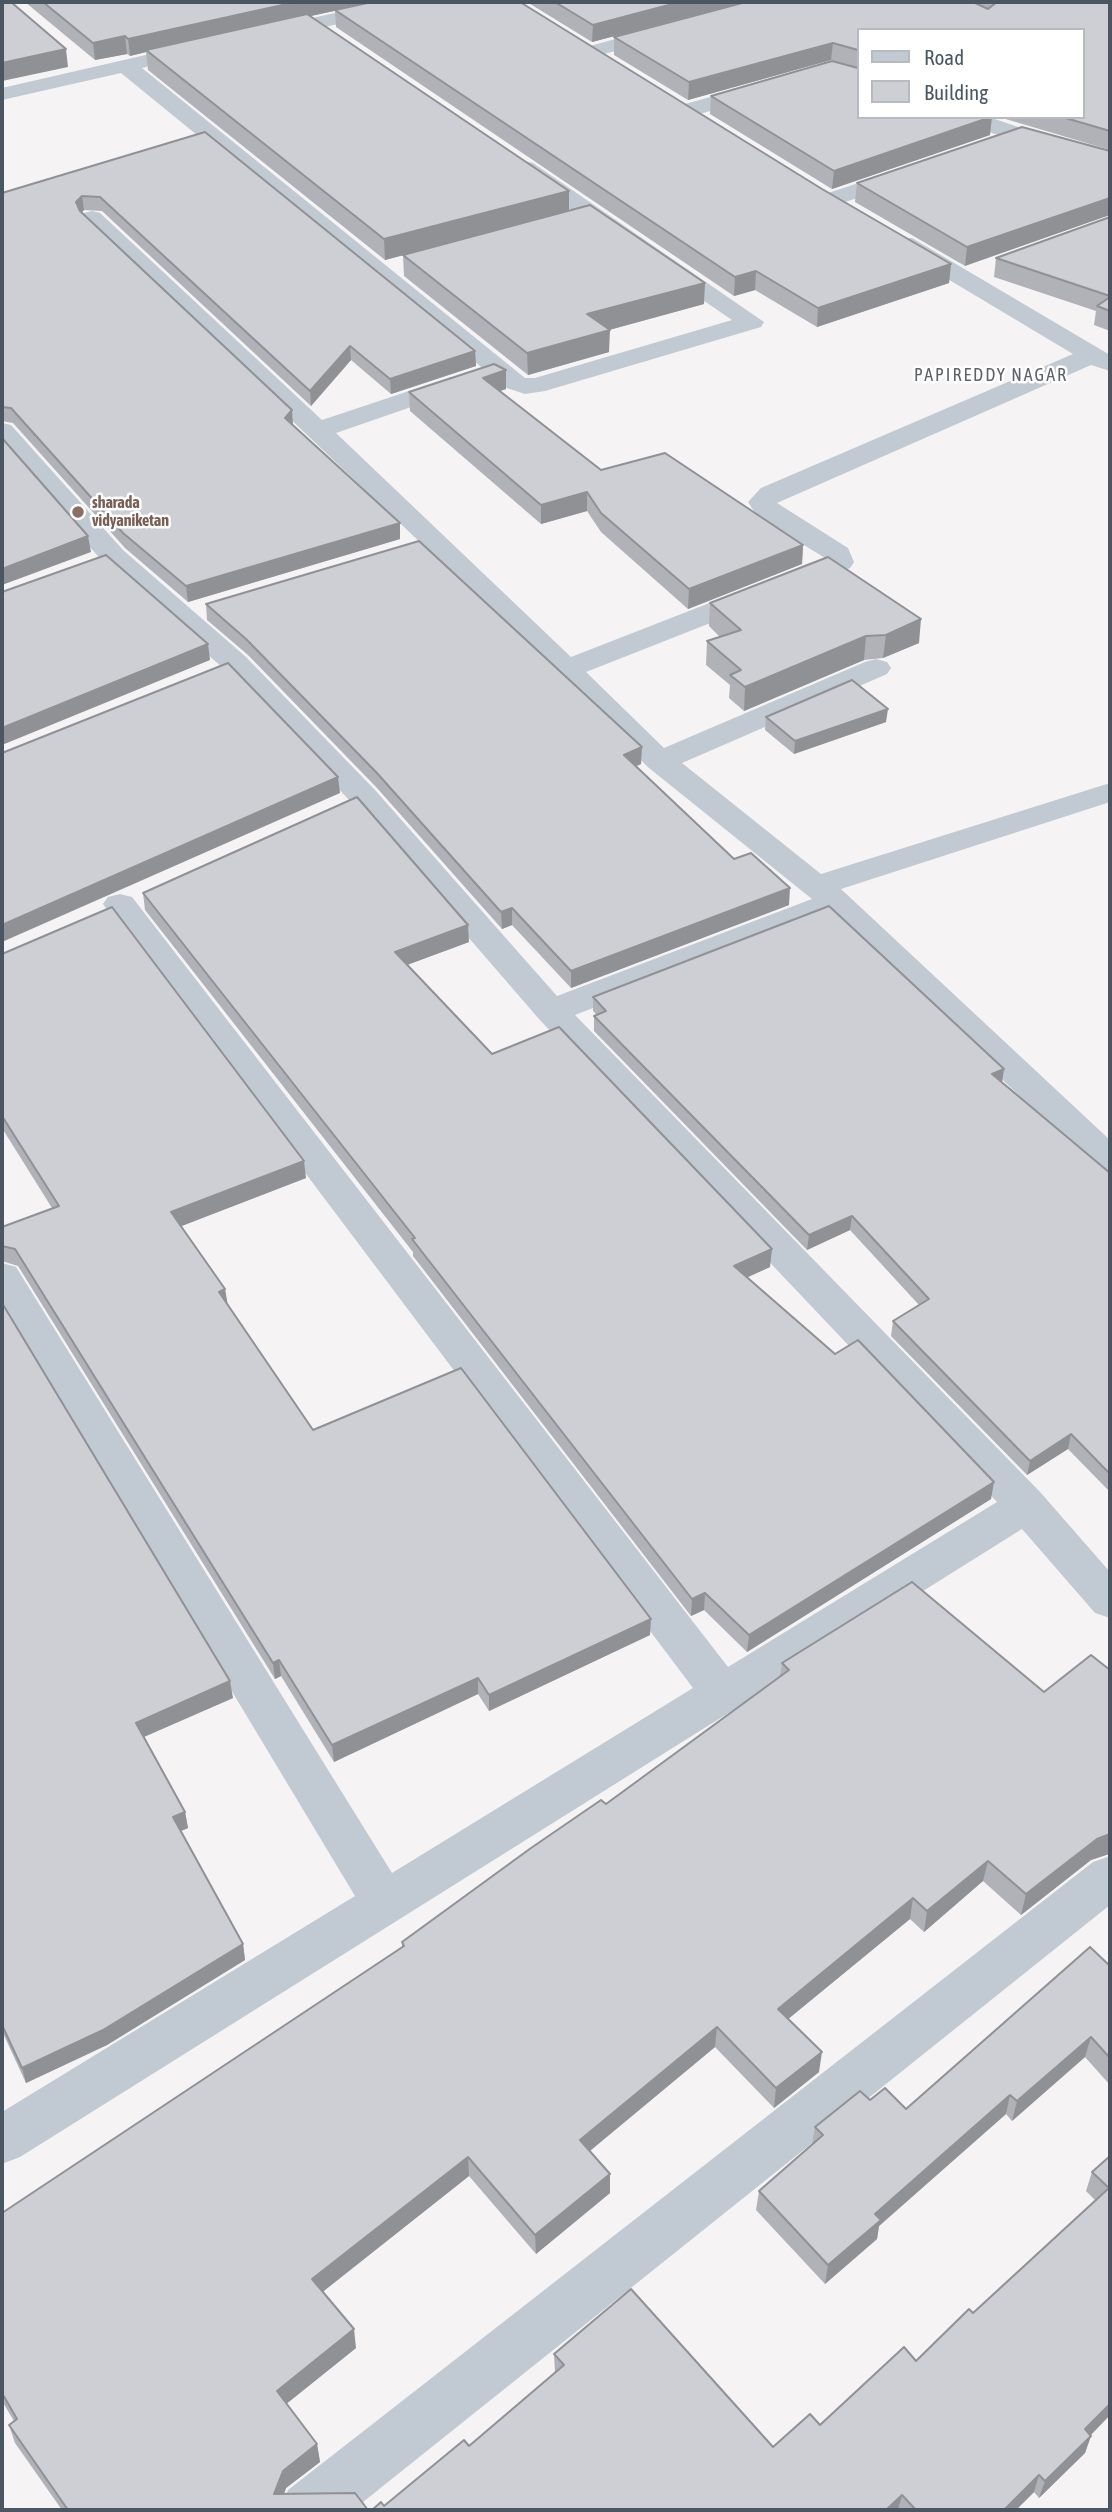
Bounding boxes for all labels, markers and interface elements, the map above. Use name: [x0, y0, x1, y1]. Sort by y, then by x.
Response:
legend: [856, 28, 1084, 119]
text: Road: [924, 45, 964, 69]
text: Building: [924, 80, 988, 104]
district label: PAPIREDDY NAGAR: [916, 364, 1066, 386]
place label: sharada vidyaniketan: [92, 493, 169, 531]
marker: sharada vidyaniketan: [70, 504, 86, 520]

